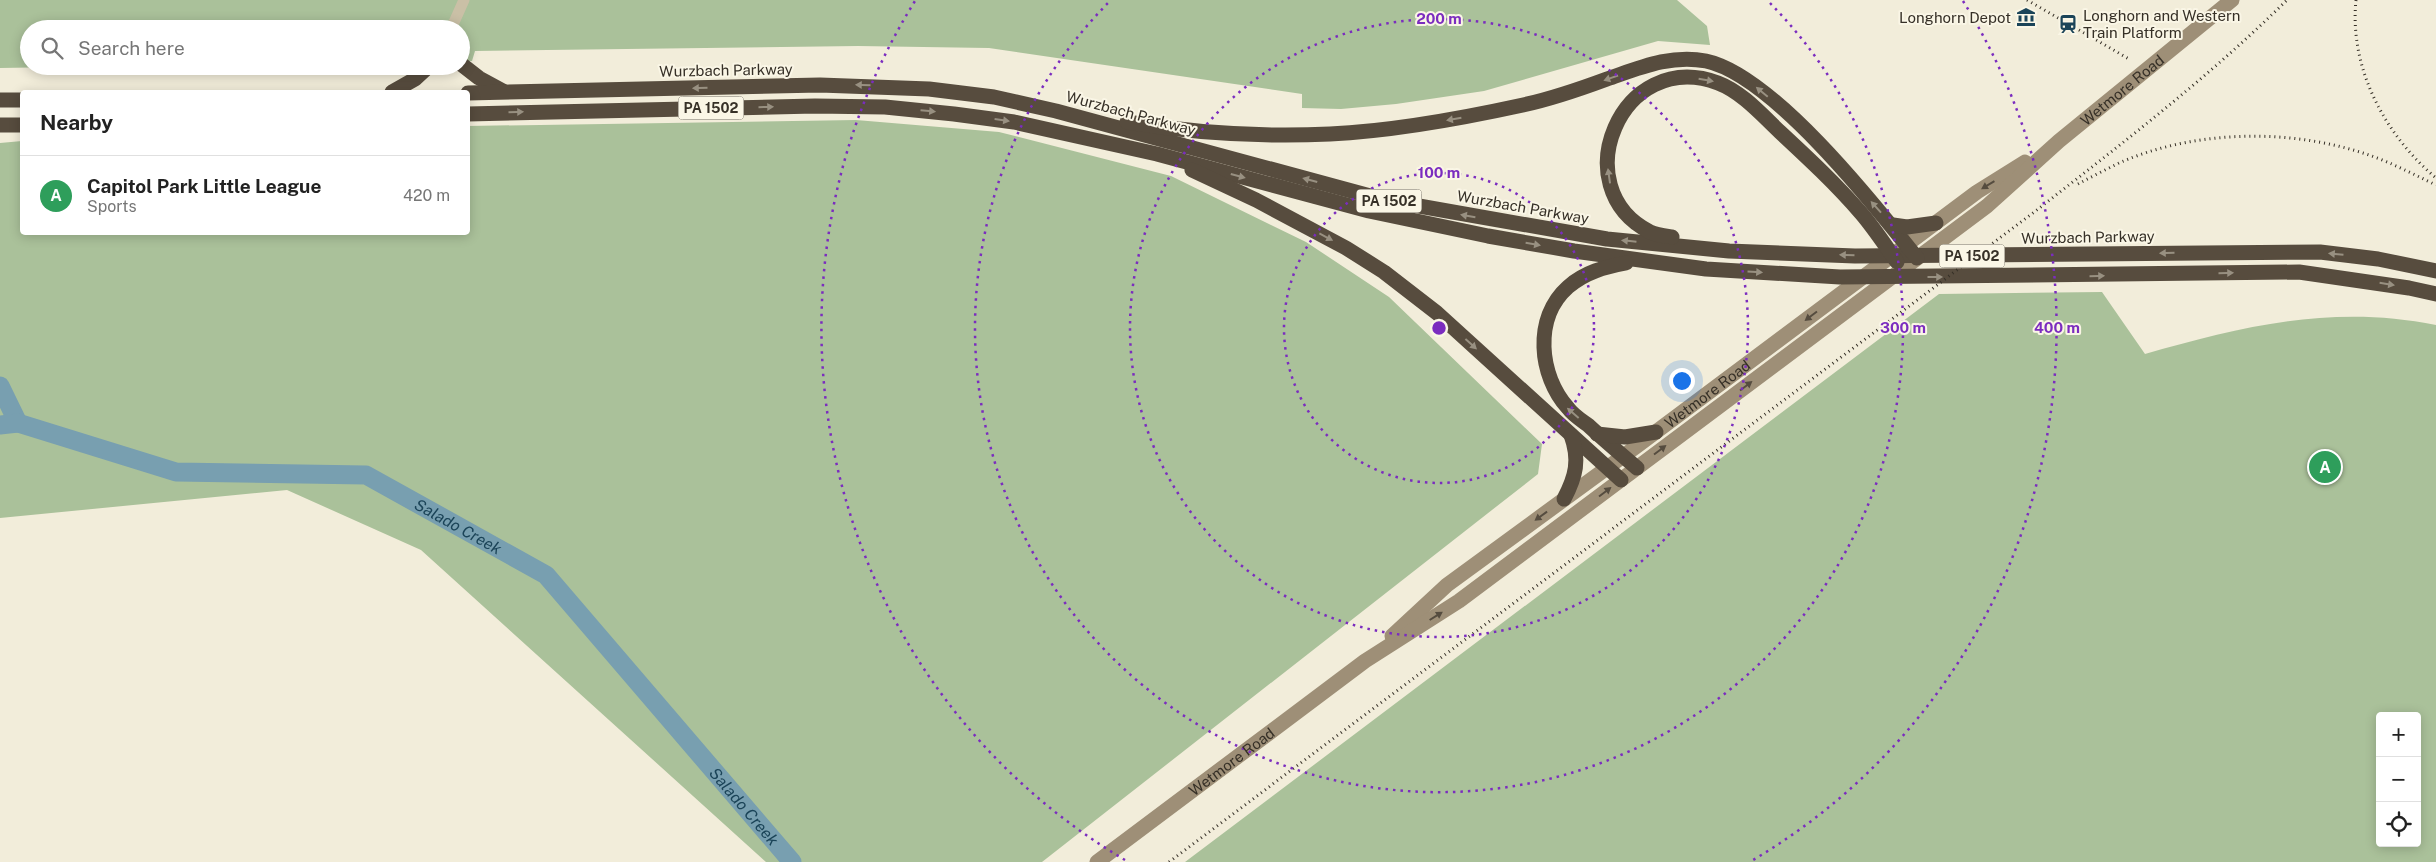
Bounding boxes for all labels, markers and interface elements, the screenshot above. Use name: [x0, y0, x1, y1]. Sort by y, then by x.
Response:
museum icon: Longhorn Depot: [2015, 6, 2037, 28]
place label: Longhorn and Western Train Platform: [2083, 7, 2240, 41]
place label: Longhorn Depot: [1899, 9, 2011, 26]
text: 200 m: [1416, 10, 1462, 27]
station icon: Longhorn and Western Train Platform: [2057, 13, 2079, 35]
search box: [20, 20, 470, 75]
icon: search: [38, 34, 66, 62]
text: Search here: [78, 37, 185, 59]
street label: Wetmore Road: [2077, 51, 2167, 129]
street label: Wurzbach Parkway: [659, 60, 793, 80]
one-way arrow: [1603, 74, 1618, 82]
one-way arrow: [1698, 77, 1714, 85]
one-way arrow: [855, 81, 871, 89]
one-way arrow: [692, 84, 708, 92]
one-way arrow: [1756, 86, 1769, 97]
street label: Wurzbach Parkway: [1064, 88, 1198, 138]
road number: PA 1502: [678, 96, 744, 120]
one-way arrow: [758, 103, 774, 111]
one-way arrow: [508, 108, 524, 116]
one-way arrow: [921, 108, 937, 116]
text: Nearby: [40, 110, 113, 135]
one-way arrow: [1446, 115, 1462, 123]
one-way arrow: [994, 116, 1010, 124]
text: 100 m: [1418, 164, 1460, 181]
one-way arrow: [1605, 168, 1613, 184]
one-way arrow: [1231, 172, 1246, 180]
text: Capitol Park Little League: [87, 175, 321, 197]
one-way arrow: [1302, 176, 1317, 184]
one-way arrow: [1981, 180, 1994, 190]
text: A: [50, 186, 62, 205]
text: 420 m: [403, 186, 450, 205]
street label: Wurzbach Parkway: [1456, 187, 1590, 227]
road number: PA 1502: [1356, 190, 1422, 212]
text: Sports: [87, 197, 137, 216]
one-way arrow: [1870, 202, 1882, 214]
one-way arrow: [1460, 211, 1476, 219]
street label: Wurzbach Parkway: [2021, 227, 2155, 247]
one-way arrow: [1319, 233, 1334, 241]
one-way arrow: [1620, 237, 1636, 245]
one-way arrow: [1525, 240, 1541, 248]
road number: PA 1502: [1940, 245, 2004, 268]
one-way arrow: [2159, 249, 2175, 257]
one-way arrow: [2328, 249, 2344, 257]
one-way arrow: [1839, 251, 1855, 259]
one-way arrow: [1747, 269, 1763, 277]
one-way arrow: [2218, 269, 2234, 277]
one-way arrow: [2089, 272, 2105, 280]
one-way arrow: [1927, 273, 1943, 281]
one-way arrow: [2380, 281, 2396, 289]
one-way arrow: [1804, 311, 1818, 321]
centre of rings: [1430, 319, 1448, 337]
text: 300 m: [1880, 319, 1926, 336]
text: 400 m: [2034, 319, 2080, 336]
one-way arrow: [1464, 338, 1477, 349]
street label: Wetmore Road: [1661, 356, 1753, 431]
your location: [1669, 368, 1695, 394]
one-way arrow: [1739, 380, 1752, 391]
one-way arrow: [1567, 407, 1580, 418]
one-way arrow: [1653, 445, 1666, 456]
pin: A: [2309, 448, 2341, 486]
one-way arrow: [1598, 486, 1611, 497]
water label: Salado Creek: [411, 494, 505, 558]
one-way arrow: [1535, 511, 1548, 522]
one-way arrow: [1429, 611, 1443, 621]
map controls: [2376, 712, 2421, 847]
button: +: [2376, 712, 2421, 757]
street label: Wetmore Road: [1185, 724, 1277, 799]
button: −: [2376, 757, 2421, 802]
water label: Salado Creek: [706, 763, 783, 849]
button: locate: [2376, 802, 2421, 847]

